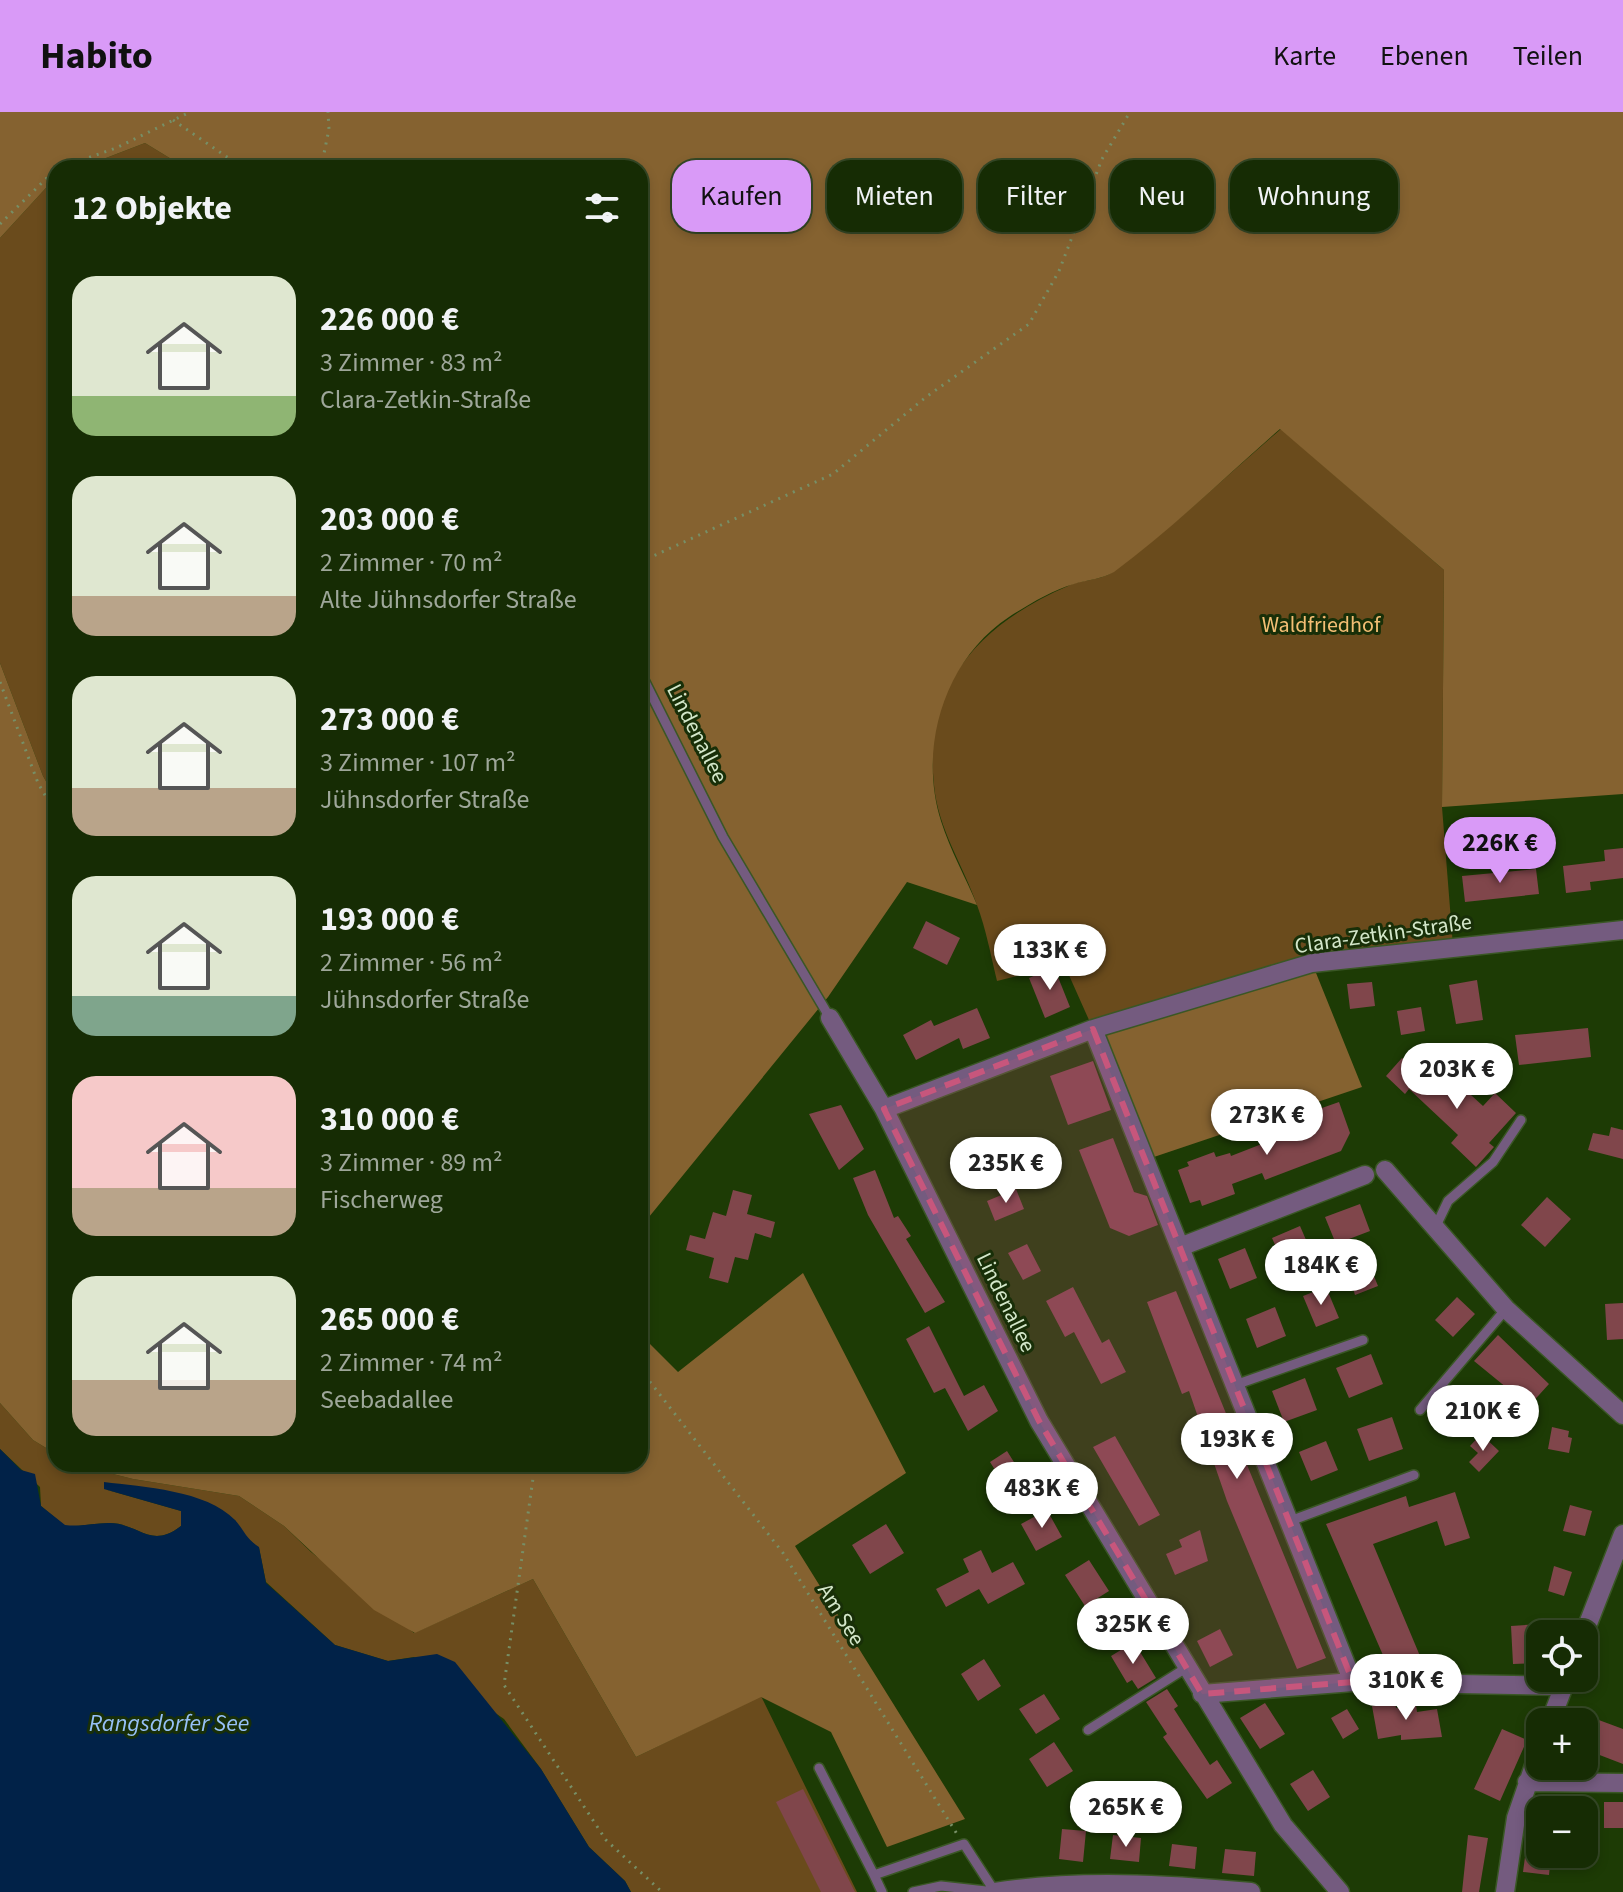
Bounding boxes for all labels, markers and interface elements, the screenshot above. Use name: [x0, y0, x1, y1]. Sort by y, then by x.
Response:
text: Habito: [40, 29, 153, 83]
text: Karte: [1273, 36, 1336, 76]
text: Ebenen: [1380, 36, 1469, 76]
text: Teilen: [1513, 36, 1583, 76]
chip: Kaufen: [672, 160, 811, 232]
chip: Mieten: [827, 160, 962, 232]
chip: Filter: [978, 160, 1094, 232]
chip: Neu: [1110, 160, 1214, 232]
chip: Wohnung: [1230, 160, 1398, 232]
text: 12 Objekte: [72, 184, 232, 233]
icon: filters: [580, 186, 624, 230]
text: 226 000 €: [320, 295, 459, 344]
icon: home: [136, 308, 232, 404]
text: 3 Zimmer · 83 m²: [320, 344, 503, 381]
text: Clara-Zetkin-Straße: [320, 381, 531, 418]
text: 203 000 €: [320, 495, 459, 544]
icon: home: [136, 508, 232, 604]
text: 2 Zimmer · 70 m²: [320, 544, 503, 581]
text: Alte Jühnsdorfer Straße: [320, 581, 577, 618]
park label: Waldfriedhof: [1262, 609, 1382, 641]
street label: Lindenallee: [658, 678, 736, 789]
text: 273 000 €: [320, 695, 459, 744]
icon: home: [136, 708, 232, 804]
text: 3 Zimmer · 107 m²: [320, 744, 516, 781]
text: Jühnsdorfer Straße: [320, 781, 529, 818]
pin: 226K €: [1435, 817, 1565, 885]
text: 226K €: [1462, 824, 1538, 861]
text: 193 000 €: [320, 895, 459, 944]
street label: Clara-Zetkin-Straße: [1292, 906, 1474, 962]
icon: home: [136, 908, 232, 1004]
pin: 133K €: [985, 924, 1115, 992]
text: 133K €: [1012, 931, 1088, 968]
text: 2 Zimmer · 56 m²: [320, 944, 503, 981]
text: Jühnsdorfer Straße: [320, 981, 529, 1018]
pin: 203K €: [1392, 1043, 1522, 1111]
text: 203K €: [1419, 1050, 1495, 1087]
pin: 273K €: [1202, 1089, 1332, 1157]
text: 310 000 €: [320, 1095, 459, 1144]
text: 273K €: [1229, 1096, 1305, 1133]
icon: home: [136, 1108, 232, 1204]
pin: 235K €: [941, 1137, 1071, 1205]
text: 3 Zimmer · 89 m²: [320, 1144, 503, 1181]
text: 235K €: [968, 1144, 1044, 1181]
text: Fischerweg: [320, 1181, 443, 1218]
pin: 184K €: [1256, 1239, 1386, 1307]
text: 184K €: [1283, 1246, 1359, 1283]
street label: Lindenallee: [968, 1247, 1044, 1358]
text: 265 000 €: [320, 1295, 459, 1344]
icon: home: [136, 1308, 232, 1404]
text: 2 Zimmer · 74 m²: [320, 1344, 503, 1381]
text: Seebadallee: [320, 1381, 453, 1418]
pin: 210K €: [1418, 1385, 1548, 1453]
text: 210K €: [1445, 1392, 1521, 1429]
pin: 193K €: [1172, 1413, 1302, 1481]
text: 193K €: [1199, 1420, 1275, 1457]
pin: 483K €: [977, 1462, 1107, 1530]
text: 483K €: [1004, 1469, 1080, 1506]
street label: Am See: [810, 1577, 873, 1652]
pin: 325K €: [1068, 1598, 1198, 1666]
text: 325K €: [1095, 1605, 1171, 1642]
map controls: [1526, 1620, 1598, 1868]
button: locate: [1526, 1620, 1598, 1692]
pin: 310K €: [1341, 1654, 1471, 1722]
text: 310K €: [1368, 1661, 1444, 1698]
water label: Rangsdorfer See: [89, 1706, 249, 1741]
button: +: [1526, 1708, 1598, 1780]
pin: 265K €: [1061, 1781, 1191, 1849]
text: 265K €: [1088, 1788, 1164, 1825]
button: −: [1526, 1796, 1598, 1868]

